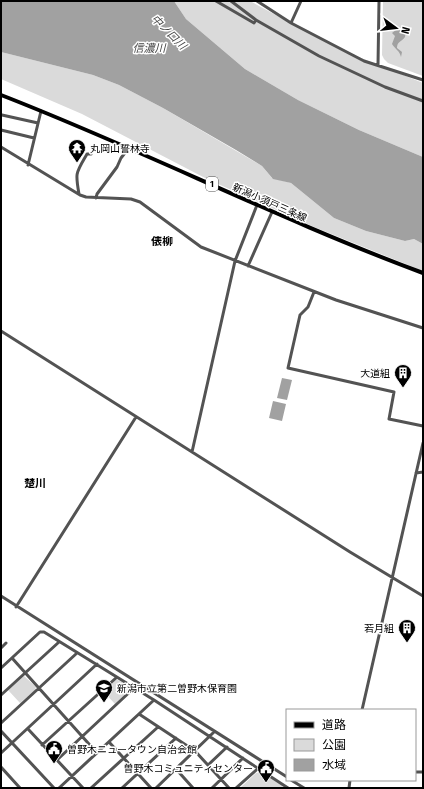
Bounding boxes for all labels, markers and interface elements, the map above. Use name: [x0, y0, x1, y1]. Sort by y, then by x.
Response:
north arrow: [376, 8, 416, 48]
water label: 中ノ口川: [148, 12, 190, 53]
text: N: [398, 26, 412, 35]
water label: 信濃川: [133, 42, 166, 55]
temple icon: 丸岡山誓林寺: [67, 138, 87, 163]
place label: 丸岡山誓林寺: [90, 143, 150, 155]
road number: 1: [206, 177, 218, 191]
street label: 新潟小須戸三条線: [231, 181, 309, 225]
district label: 俵柳: [151, 235, 173, 248]
building icon: 大道組: [393, 363, 413, 388]
place label: 大道組: [360, 368, 390, 380]
district label: 楚川: [24, 477, 46, 490]
building icon: 若月組: [397, 618, 417, 643]
place label: 若月組: [364, 623, 394, 635]
school or university icon: 新潟市立第二曽野木保育園: [94, 678, 114, 703]
place label: 新潟市立第二曽野木保育園: [117, 683, 237, 695]
legend: [286, 709, 416, 781]
text: 道路: [322, 718, 346, 732]
text: 公園: [322, 738, 346, 752]
public building icon: 曽野木ニュータウン自治会館: [44, 739, 64, 764]
place label: 曽野木ニュータウン自治会館: [67, 744, 197, 756]
public building icon: 曽野木コミュニティセンター: [256, 758, 276, 783]
text: 水域: [322, 758, 346, 772]
place label: 曽野木コミュニティセンター: [124, 763, 253, 775]

